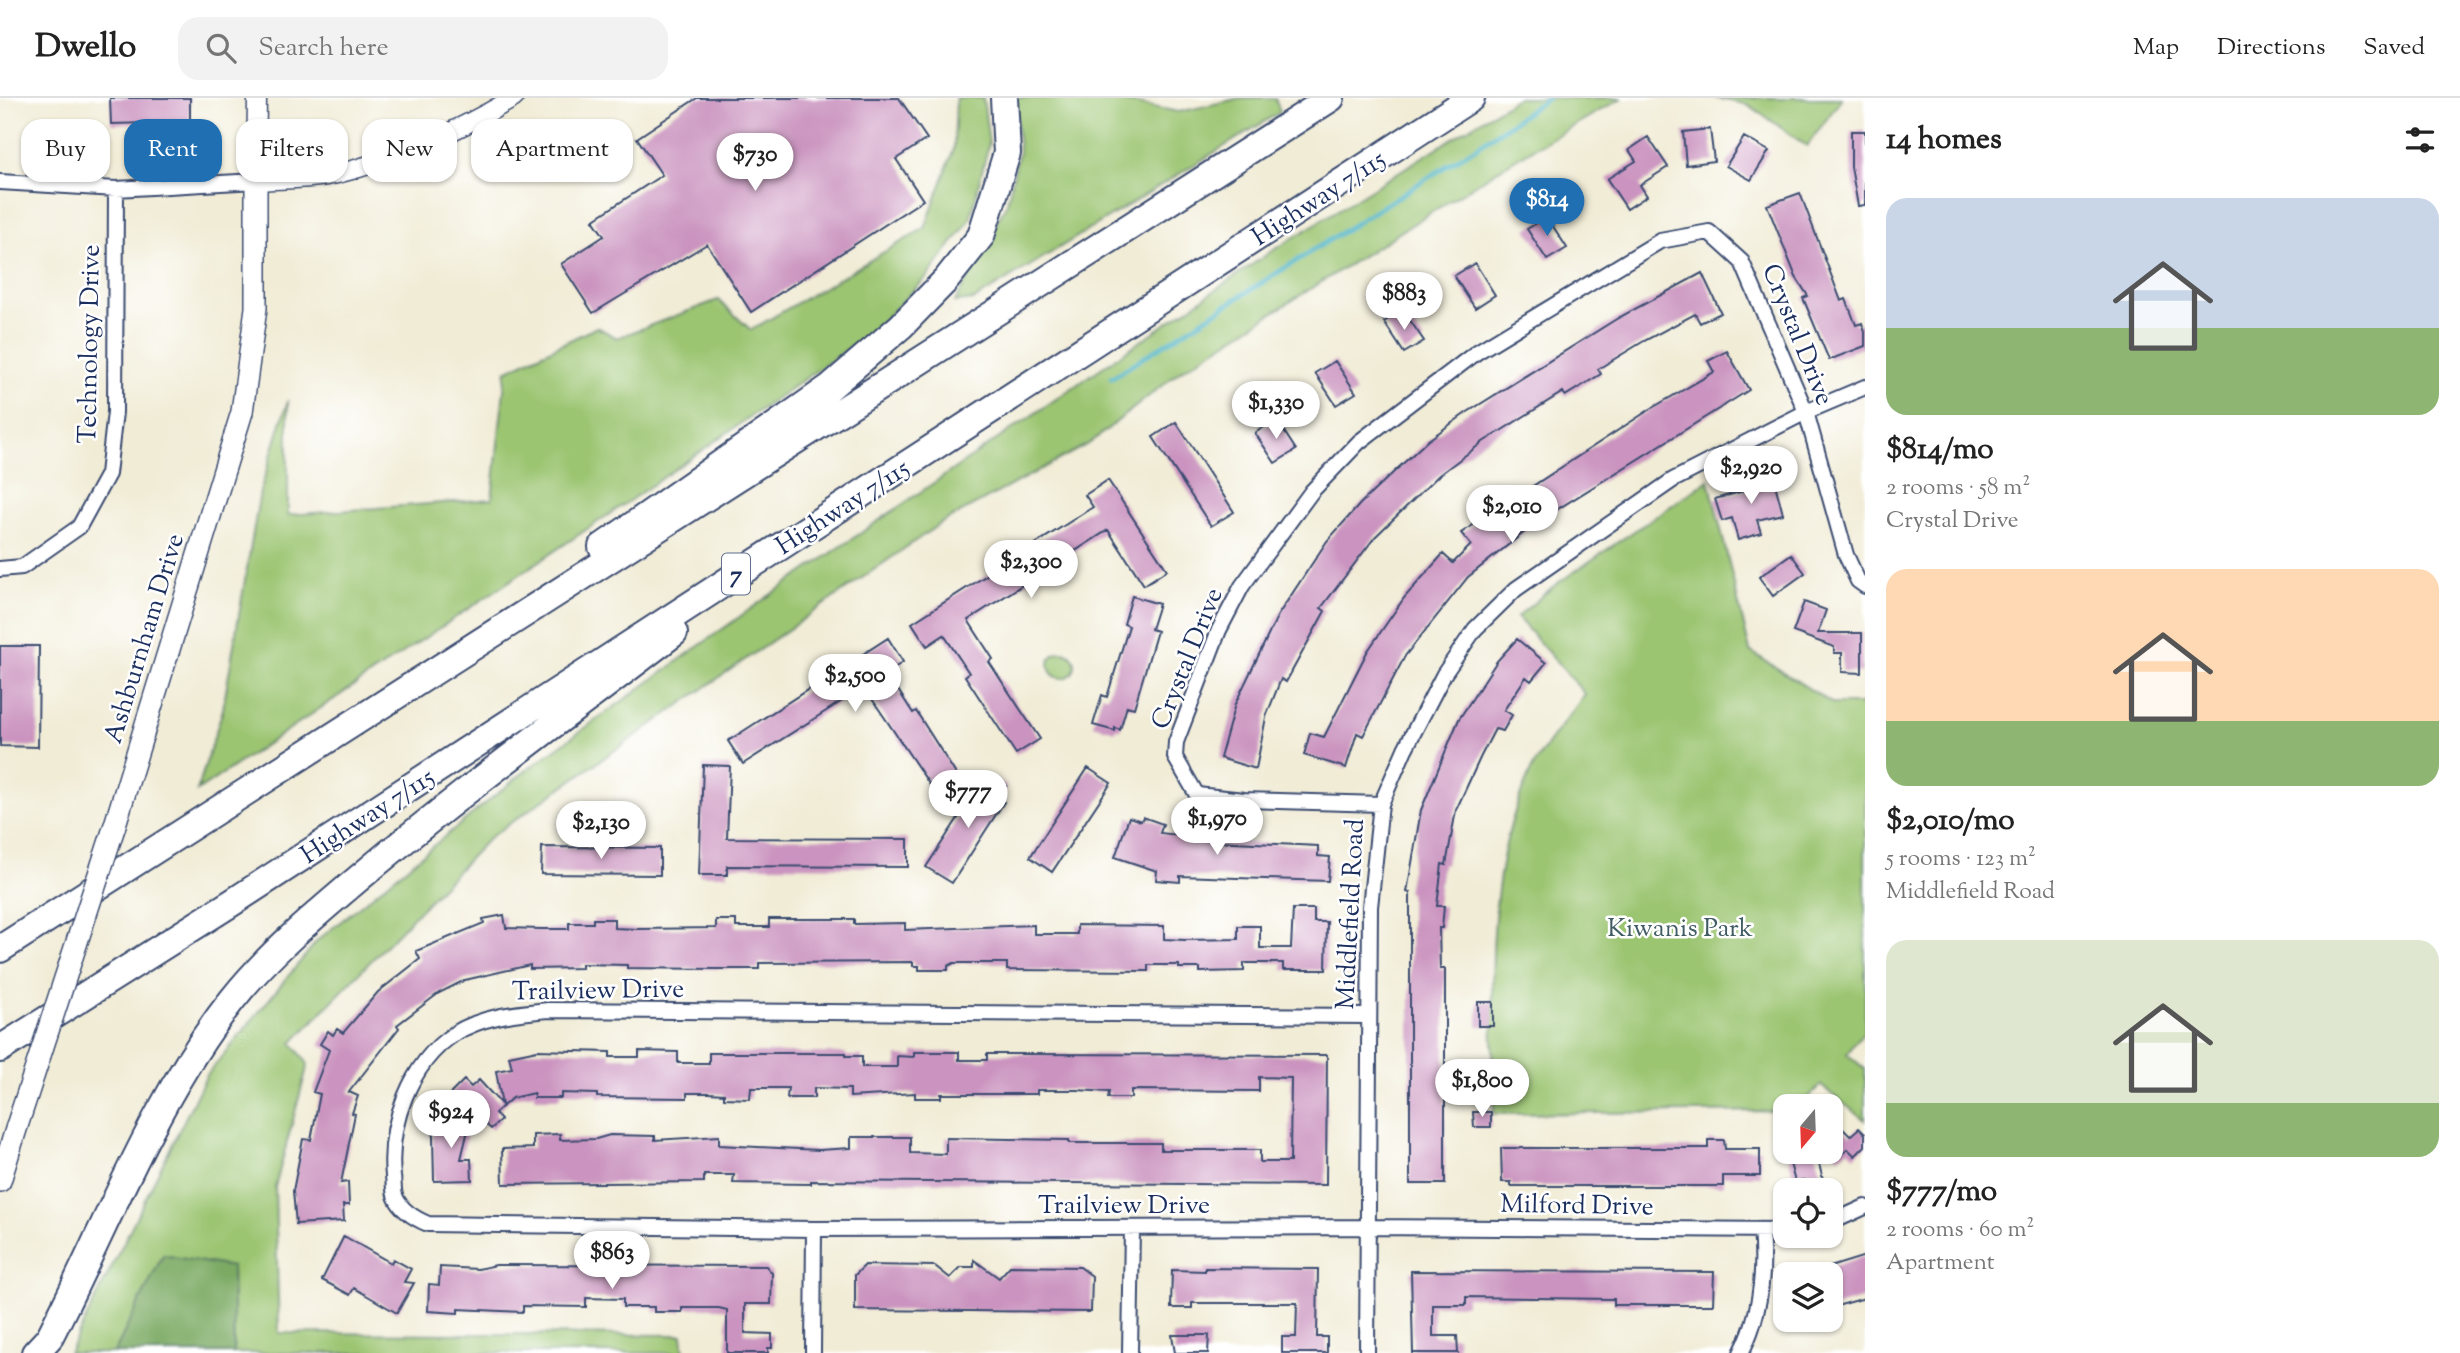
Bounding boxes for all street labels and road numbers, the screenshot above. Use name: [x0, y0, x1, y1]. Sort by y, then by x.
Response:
street label: Highway 7/115: [1245, 142, 1394, 256]
street label: Technology Drive: [70, 244, 111, 444]
street label: Crystal Drive: [1751, 259, 1842, 411]
street label: Highway 7/115: [769, 451, 918, 565]
street label: Ashburnham Drive: [96, 529, 195, 748]
road number: 7: [722, 554, 750, 594]
street label: Crystal Drive: [1143, 583, 1234, 735]
street label: Highway 7/115: [294, 760, 443, 874]
street label: Middlefield Road: [1328, 817, 1375, 1011]
street label: Trailview Drive: [512, 971, 684, 1011]
street label: Milford Drive: [1500, 1187, 1654, 1226]
street label: Trailview Drive: [1038, 1188, 1210, 1225]

